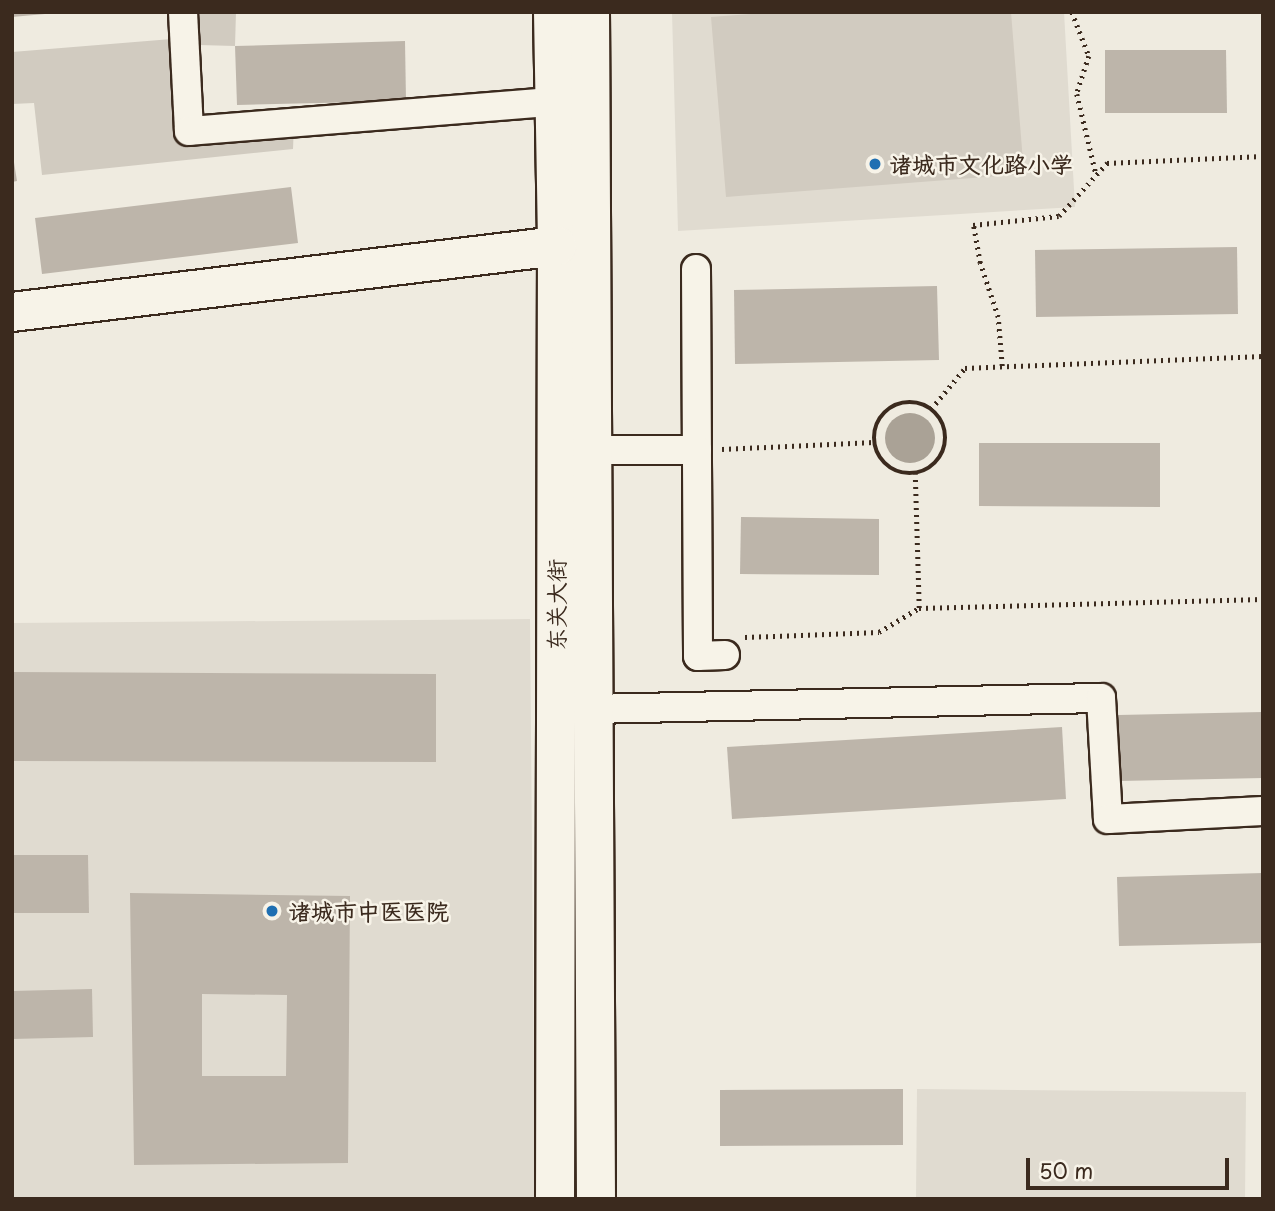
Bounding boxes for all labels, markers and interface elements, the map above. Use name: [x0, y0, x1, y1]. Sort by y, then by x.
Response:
place label: 诸城市文化路小学: [889, 150, 1073, 178]
marker: 诸城市文化路小学: [867, 156, 883, 172]
street label: 东关大街: [542, 559, 570, 651]
place label: 诸城市中医医院: [288, 897, 449, 925]
marker: 诸城市中医医院: [262, 901, 282, 921]
scale bar: [1030, 1144, 1233, 1188]
text: 50 m: [1039, 1154, 1093, 1186]

